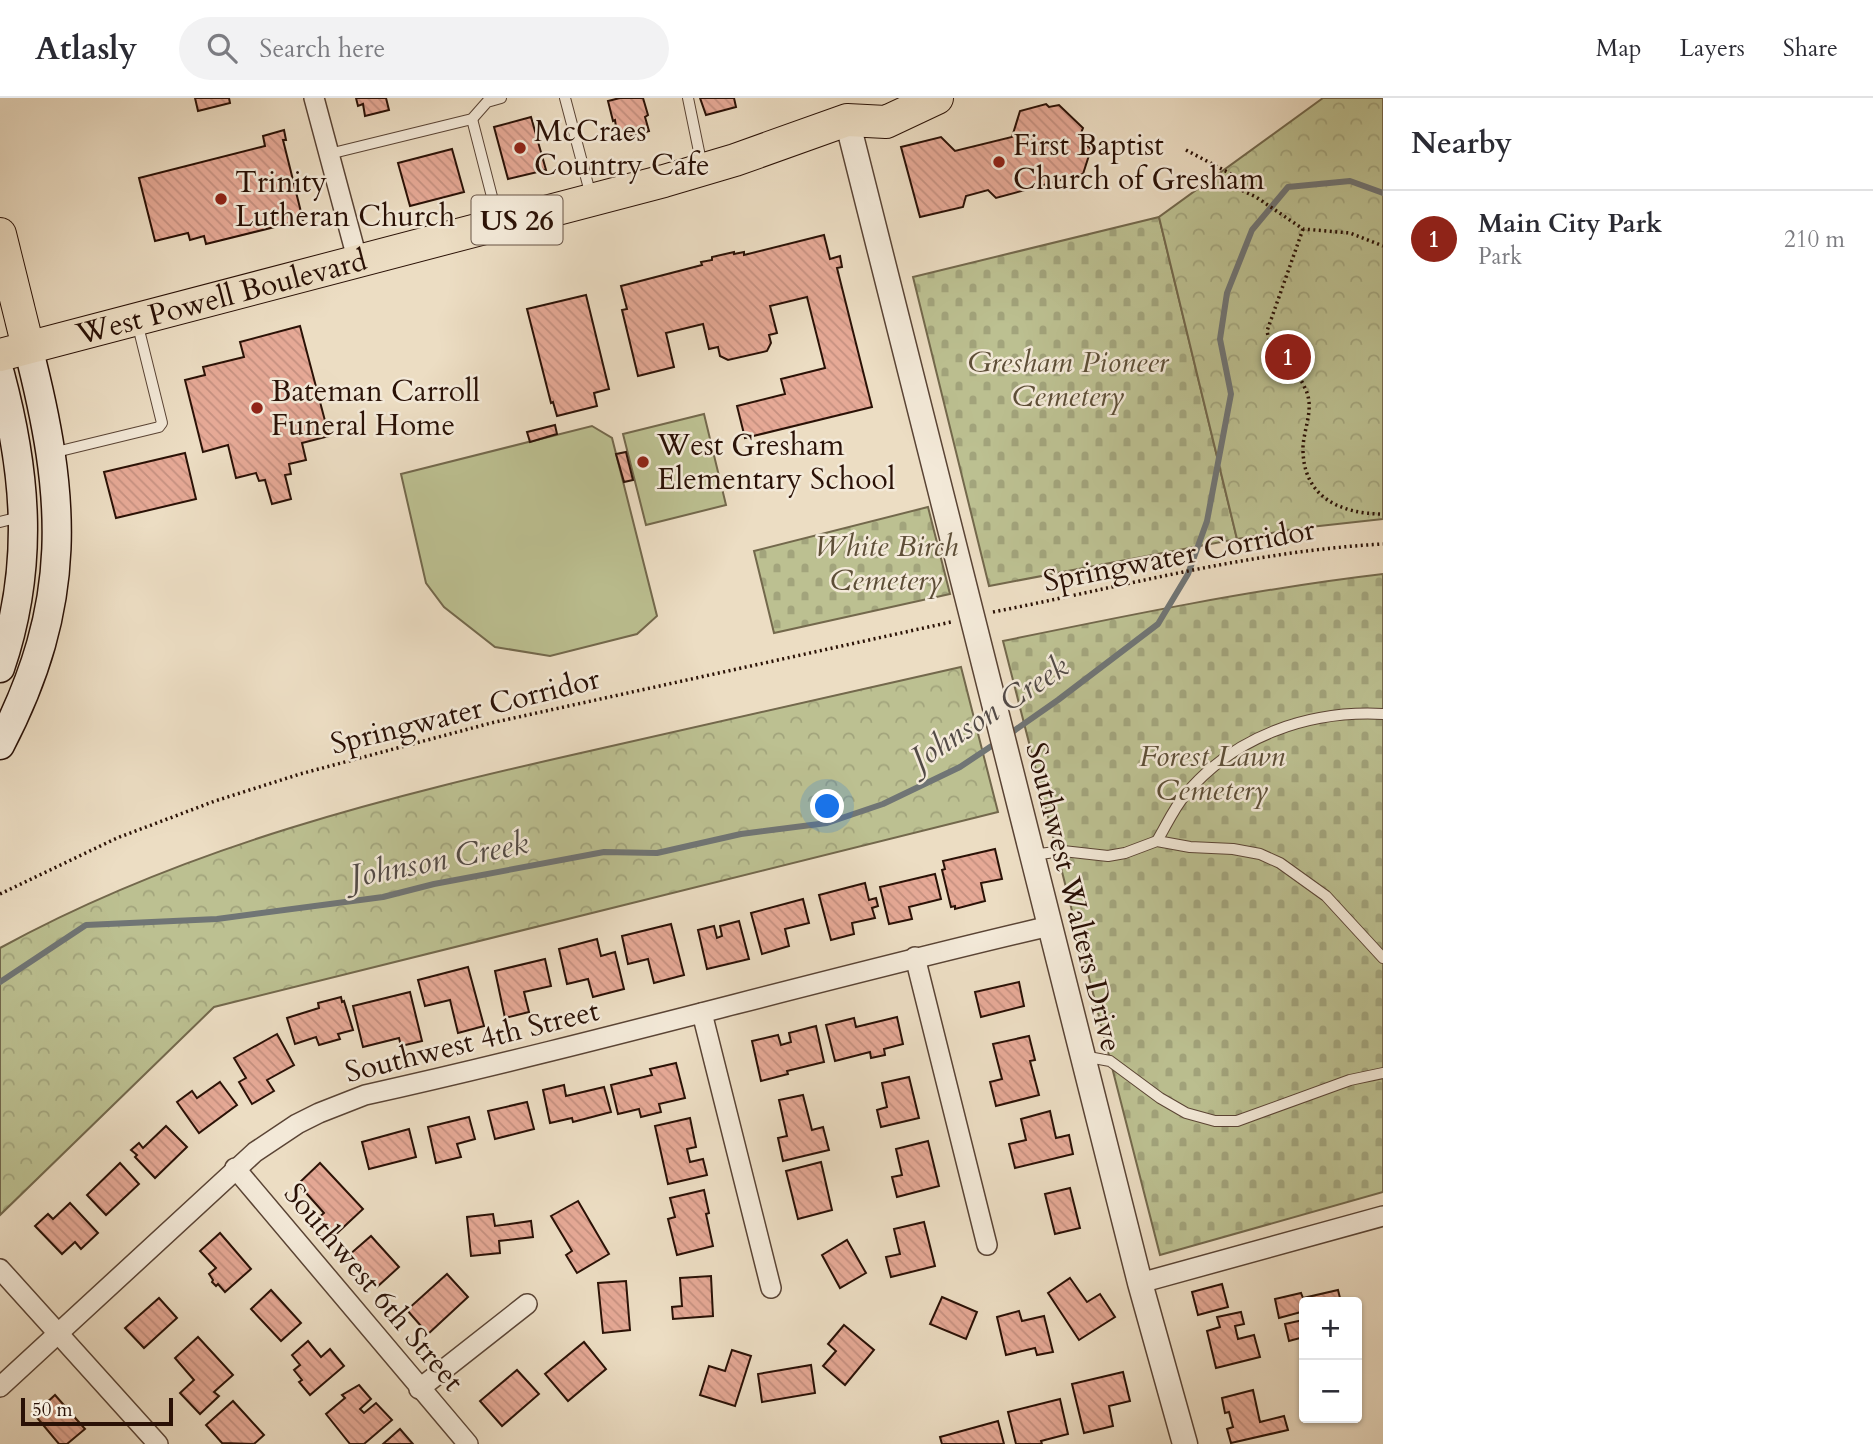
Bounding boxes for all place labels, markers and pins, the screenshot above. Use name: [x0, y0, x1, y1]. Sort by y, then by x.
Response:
place label: McCraes Country Cafe: [534, 111, 710, 186]
place label: First Baptist Church of Gresham: [1013, 125, 1265, 200]
marker: McCraes Country Cafe: [512, 140, 528, 156]
marker: First Baptist Church of Gresham: [991, 154, 1007, 170]
place label: Trinity Lutheran Church: [235, 162, 456, 237]
marker: Trinity Lutheran Church: [213, 191, 229, 207]
pin: 1: [1265, 331, 1311, 383]
place label: Bateman Carroll Funeral Home: [271, 371, 481, 446]
marker: Bateman Carroll Funeral Home: [249, 400, 265, 416]
place label: West Gresham Elementary School: [656, 425, 896, 500]
marker: West Gresham Elementary School: [635, 454, 651, 470]

